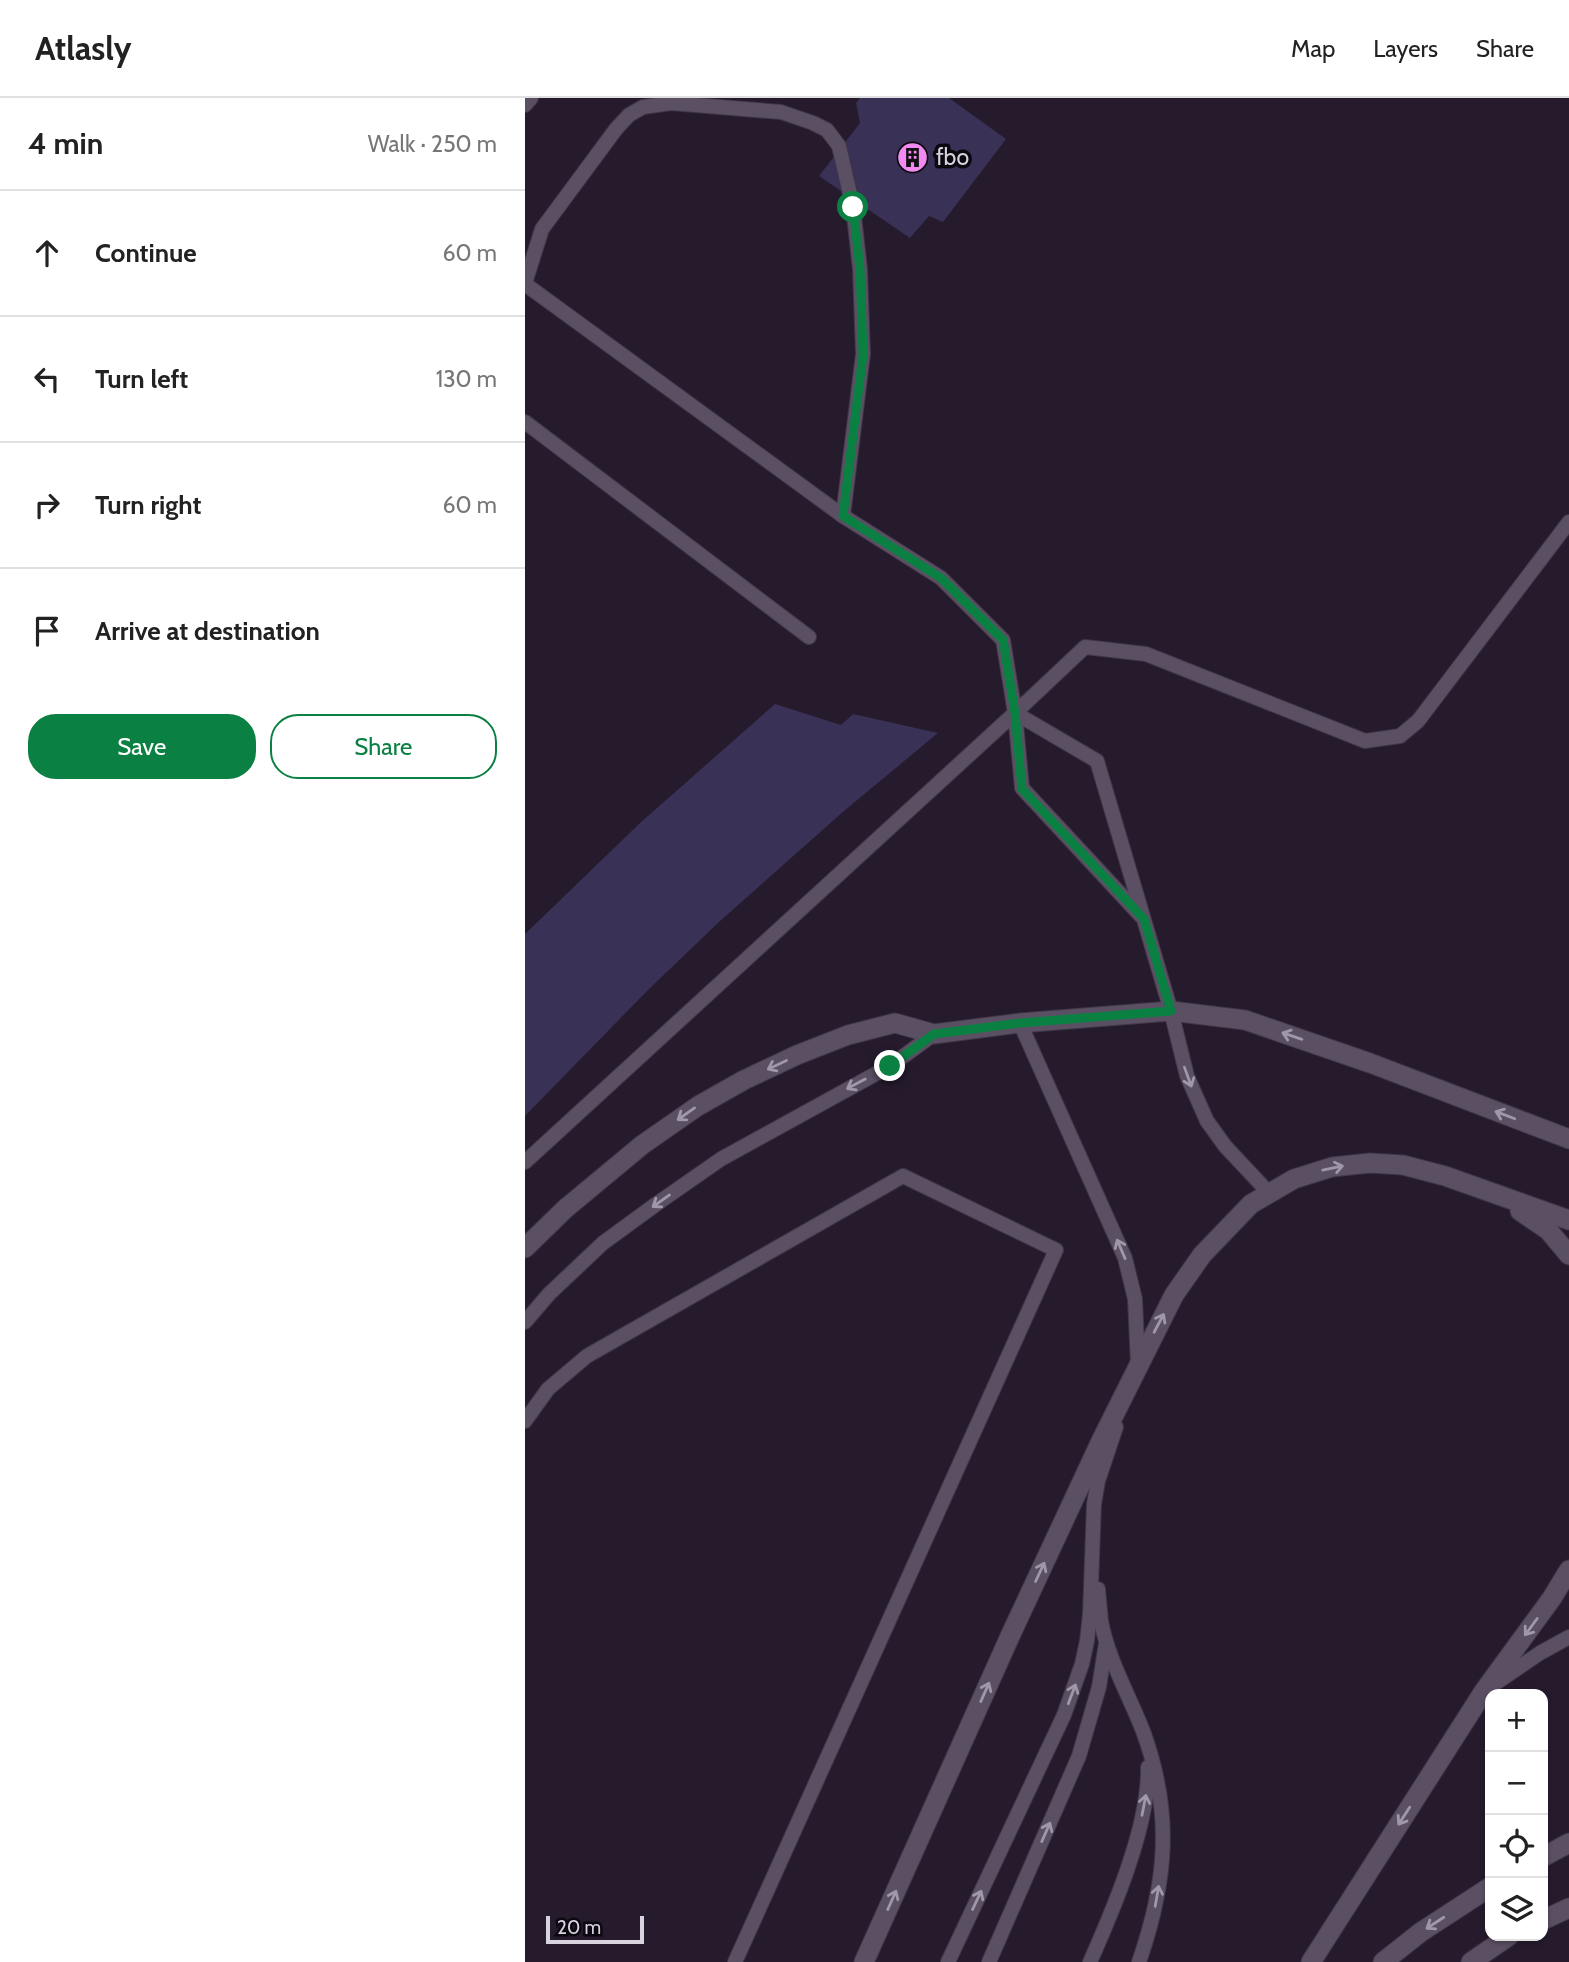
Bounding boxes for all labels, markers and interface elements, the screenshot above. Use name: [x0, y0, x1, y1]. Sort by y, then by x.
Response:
text: Atlasly: [35, 28, 132, 68]
text: Map: [1291, 34, 1335, 63]
text: Layers: [1373, 34, 1438, 63]
text: Share: [1476, 34, 1534, 63]
text: 4 min: [28, 125, 103, 162]
text: Walk · 250 m: [368, 130, 497, 158]
building icon: fbo: [896, 140, 930, 174]
place label: fbo: [936, 143, 969, 171]
route start: [837, 191, 868, 222]
icon: ahead: [28, 234, 66, 272]
text: Continue: [95, 237, 197, 269]
text: 60 m: [443, 239, 497, 267]
icon: left: [28, 360, 66, 398]
text: Turn left: [95, 363, 188, 395]
text: 130 m: [436, 365, 497, 393]
icon: right: [28, 486, 66, 524]
text: Turn right: [95, 489, 201, 521]
text: 60 m: [443, 491, 497, 519]
icon: arrive: [28, 612, 66, 650]
text: Arrive at destination: [95, 615, 320, 647]
button: Save: [28, 714, 256, 779]
button: Share: [270, 714, 497, 779]
one-way arrow: [1281, 1029, 1303, 1042]
route end: [874, 1050, 905, 1081]
one-way arrow: [767, 1058, 788, 1072]
one-way arrow: [1183, 1065, 1195, 1087]
one-way arrow: [846, 1077, 867, 1091]
one-way arrow: [676, 1107, 696, 1121]
one-way arrow: [1495, 1107, 1517, 1120]
one-way arrow: [1321, 1161, 1344, 1174]
one-way arrow: [652, 1194, 671, 1208]
one-way arrow: [1114, 1239, 1127, 1260]
one-way arrow: [1153, 1313, 1167, 1334]
one-way arrow: [1034, 1562, 1047, 1583]
one-way arrow: [1524, 1617, 1539, 1636]
one-way arrow: [979, 1682, 992, 1703]
one-way arrow: [1067, 1683, 1079, 1705]
map controls: [1485, 1689, 1548, 1941]
button: +: [1485, 1689, 1548, 1752]
button: −: [1485, 1752, 1548, 1815]
one-way arrow: [1138, 1794, 1152, 1817]
one-way arrow: [1397, 1805, 1411, 1825]
button: locate: [1485, 1815, 1548, 1878]
one-way arrow: [1040, 1822, 1053, 1844]
button: layers: [1485, 1878, 1548, 1941]
one-way arrow: [1151, 1885, 1164, 1908]
one-way arrow: [886, 1890, 899, 1911]
one-way arrow: [971, 1890, 984, 1911]
scale bar: [546, 1913, 644, 1945]
text: 20 m: [557, 1916, 601, 1939]
one-way arrow: [1426, 1916, 1446, 1930]

